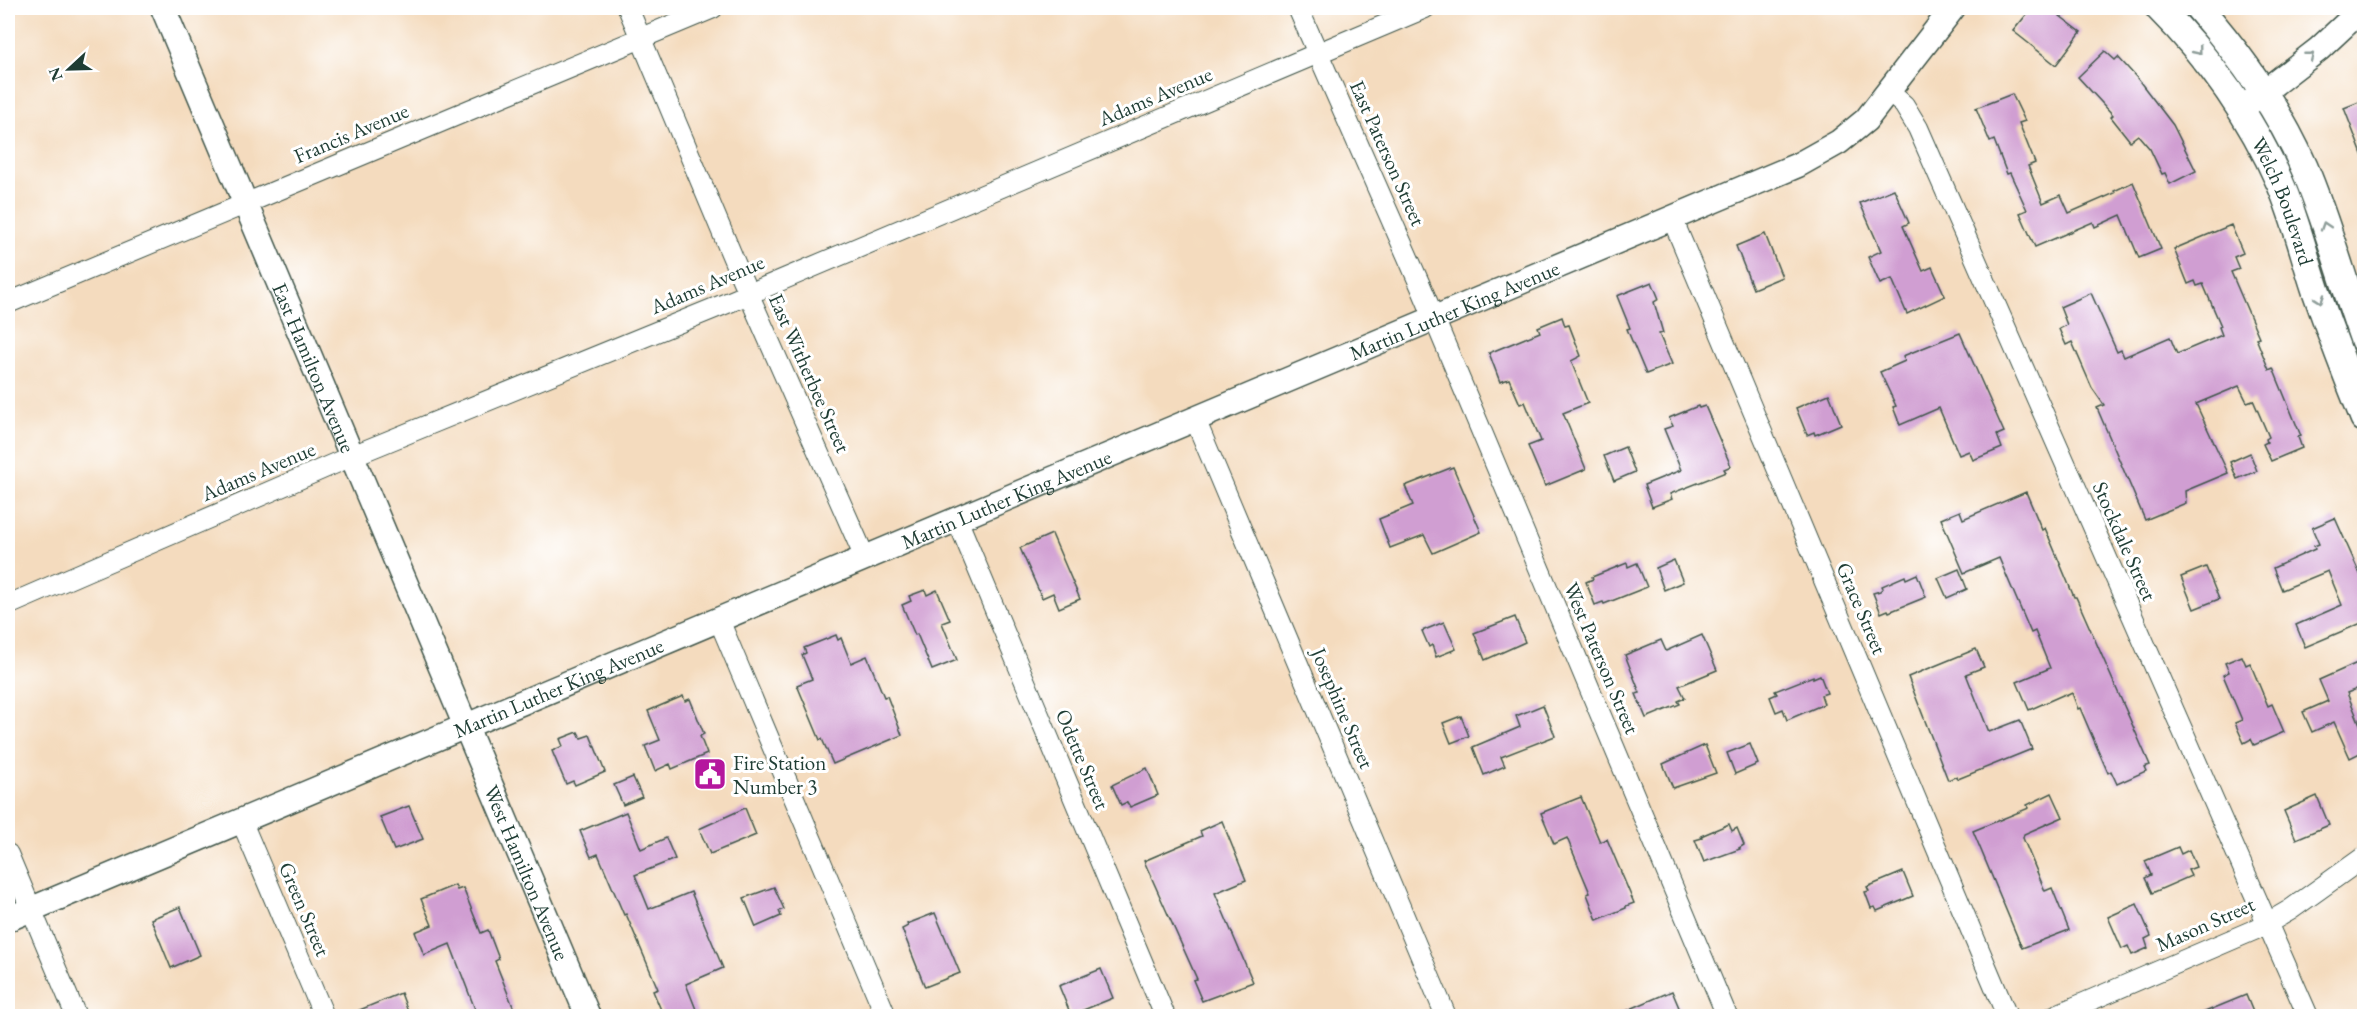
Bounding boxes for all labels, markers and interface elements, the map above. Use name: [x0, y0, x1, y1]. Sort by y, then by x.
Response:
north arrow: [39, 39, 99, 99]
one-way arrow: [2191, 44, 2202, 55]
one-way arrow: [2303, 52, 2314, 63]
street label: Adams Avenue: [1093, 60, 1216, 132]
text: N: [43, 64, 68, 84]
street label: East Paterson Street: [1344, 76, 1432, 230]
street label: Francis Avenue: [289, 97, 413, 169]
street label: Welch Boulevard: [2246, 132, 2321, 269]
one-way arrow: [2320, 221, 2332, 231]
street label: Adams Avenue: [645, 248, 768, 320]
street label: Martin Luther King Avenue: [1345, 254, 1563, 366]
street label: East Hamilton Avenue: [267, 278, 362, 456]
street label: East Witherbee Street: [763, 289, 857, 457]
one-way arrow: [2312, 294, 2325, 304]
street label: Adams Avenue: [196, 435, 319, 507]
street label: Martin Luther King Avenue: [897, 442, 1115, 555]
street label: Stockdale Street: [2087, 477, 2163, 605]
street label: Grace Street: [1831, 558, 1894, 658]
street label: West Paterson Street: [1558, 578, 1646, 738]
street label: Martin Luther King Avenue: [449, 631, 667, 743]
street label: Josephine Street: [1305, 642, 1381, 773]
street label: Odette Street: [1050, 705, 1116, 814]
place label: Fire Station Number 3: [733, 749, 826, 800]
public building icon: Fire Station Number 3: [692, 756, 728, 792]
street label: West Hamilton Avenue: [479, 781, 576, 964]
street label: Green Street: [273, 858, 337, 961]
street label: Mason Street: [2151, 890, 2259, 958]

